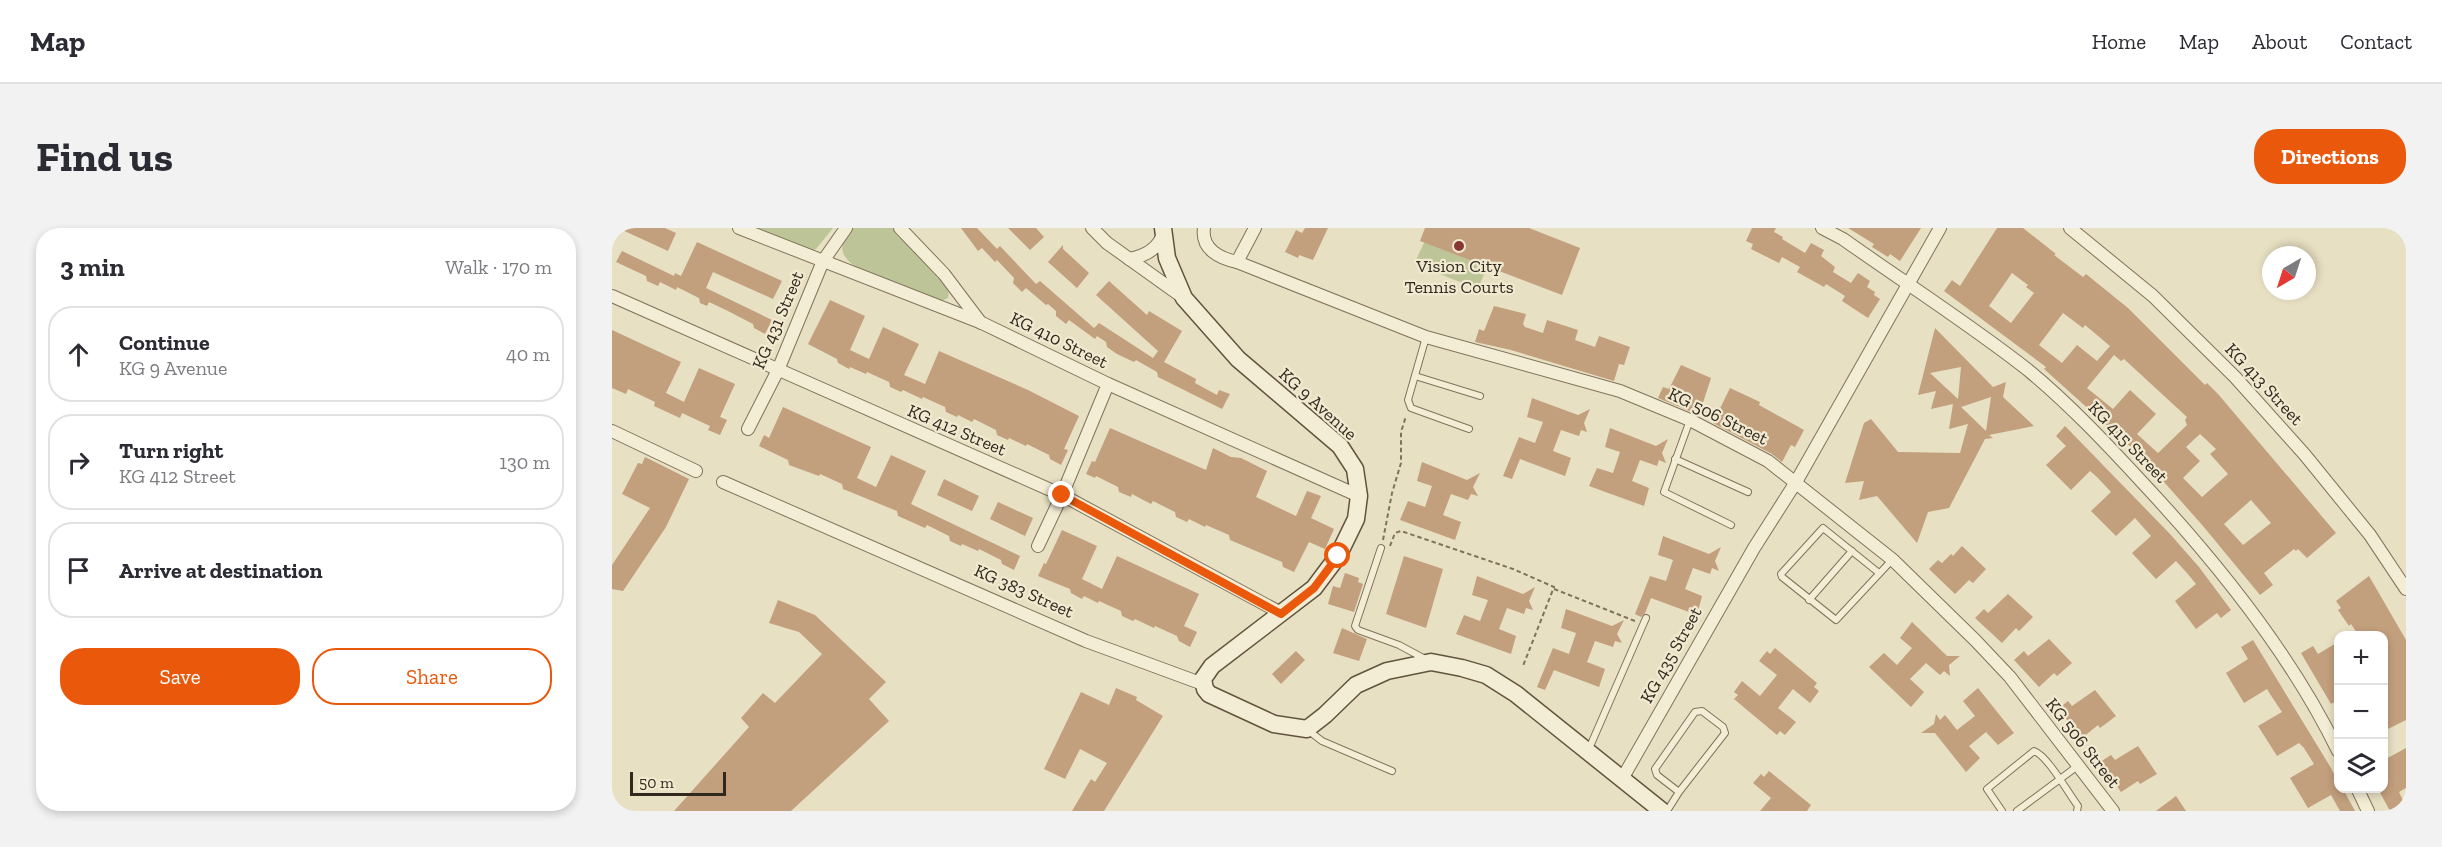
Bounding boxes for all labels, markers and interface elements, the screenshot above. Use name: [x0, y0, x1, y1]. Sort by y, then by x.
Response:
text: Map: [30, 25, 85, 58]
text: Home: [2092, 29, 2146, 54]
text: Map: [2179, 29, 2219, 54]
text: About: [2252, 29, 2307, 54]
text: Contact: [2340, 29, 2412, 54]
button: Directions: [2254, 129, 2406, 184]
text: Find us: [36, 131, 173, 182]
marker: Vision City Tennis Courts: [1452, 239, 1466, 253]
north arrow: [2262, 246, 2316, 300]
text: 3 min: [60, 251, 125, 283]
text: Walk · 170 m: [445, 255, 552, 279]
place label: Vision City Tennis Courts: [1404, 255, 1514, 298]
street label: KG 431 Street: [747, 267, 809, 372]
street label: KG 410 Street: [1007, 307, 1112, 373]
text: Continue: [119, 329, 210, 356]
icon: ahead: [62, 338, 95, 371]
street label: KG 413 Street: [2220, 338, 2308, 430]
text: 40 m: [506, 342, 550, 366]
text: KG 9 Avenue: [119, 356, 227, 380]
street label: KG 9 Avenue: [1274, 363, 1362, 445]
street label: KG 506 Street: [1665, 382, 1772, 450]
street label: KG 415 Street: [2084, 397, 2173, 488]
street label: KG 412 Street: [904, 399, 1010, 461]
text: Turn right: [119, 437, 223, 464]
icon: right: [62, 446, 95, 479]
text: 130 m: [499, 450, 550, 474]
text: KG 412 Street: [119, 464, 236, 488]
route end: [1048, 481, 1074, 507]
route start: [1324, 542, 1350, 568]
icon: arrive: [62, 554, 95, 587]
text: Arrive at destination: [119, 557, 322, 584]
street label: KG 383 Street: [971, 559, 1077, 623]
street label: KG 435 Street: [1636, 603, 1707, 707]
map controls: [2334, 631, 2388, 793]
button: +: [2334, 631, 2388, 685]
button: Save: [60, 648, 300, 705]
button: Share: [312, 648, 552, 705]
button: −: [2334, 685, 2388, 739]
street label: KG 506 Street: [2041, 694, 2125, 793]
button: layers: [2334, 739, 2388, 793]
scale bar: [630, 769, 726, 796]
text: 50 m: [639, 773, 674, 792]

